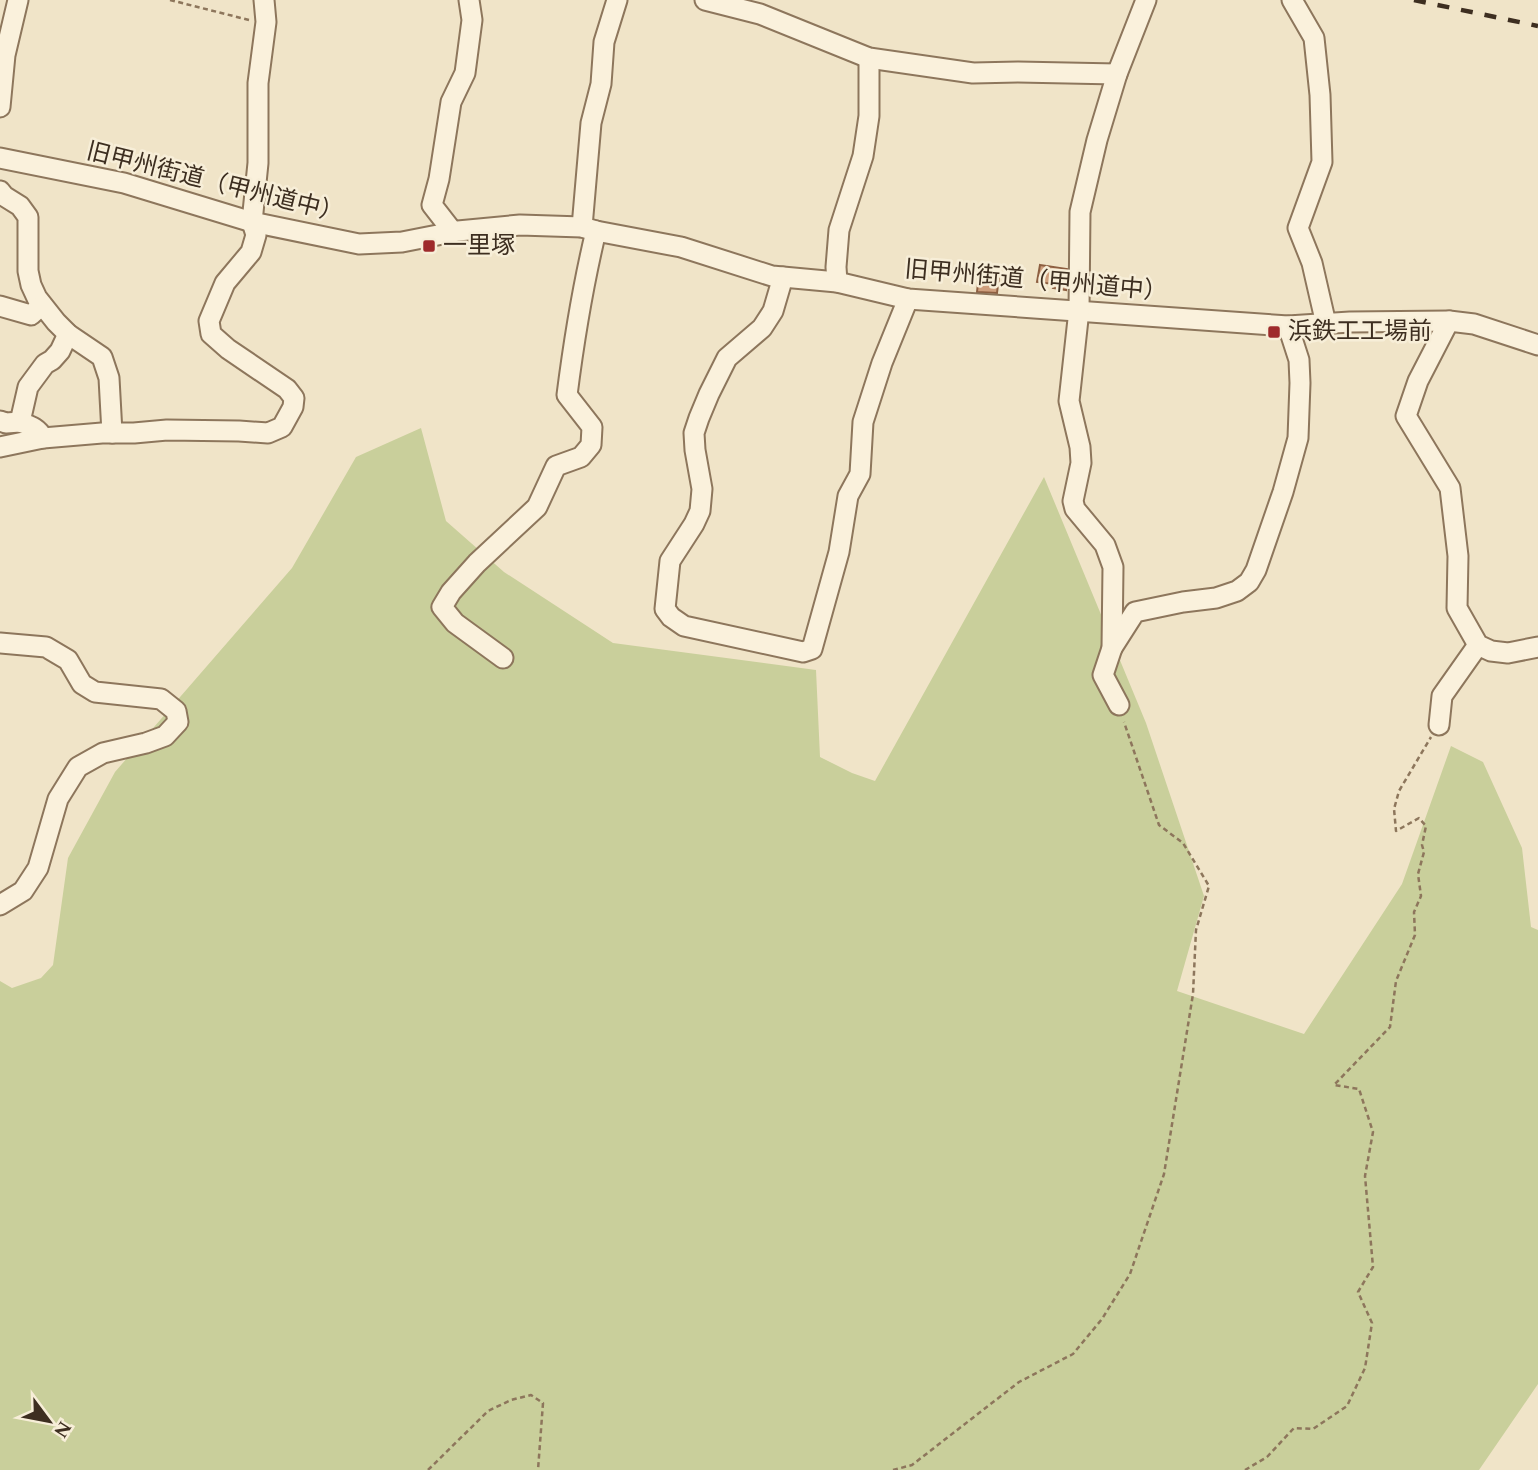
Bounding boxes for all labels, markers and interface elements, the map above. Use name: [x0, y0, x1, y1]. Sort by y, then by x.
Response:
street label: 旧甲州街道（甲州道中）: [83, 134, 347, 232]
place label: 一里塚: [443, 228, 515, 264]
marker: 一里塚: [421, 238, 437, 254]
street label: 旧甲州街道（甲州道中）: [903, 252, 1169, 310]
place label: 浜鉄工工場前: [1288, 314, 1432, 350]
marker: 浜鉄工工場前: [1266, 324, 1282, 340]
north arrow: [14, 1386, 84, 1456]
text: N: [46, 1415, 79, 1443]

